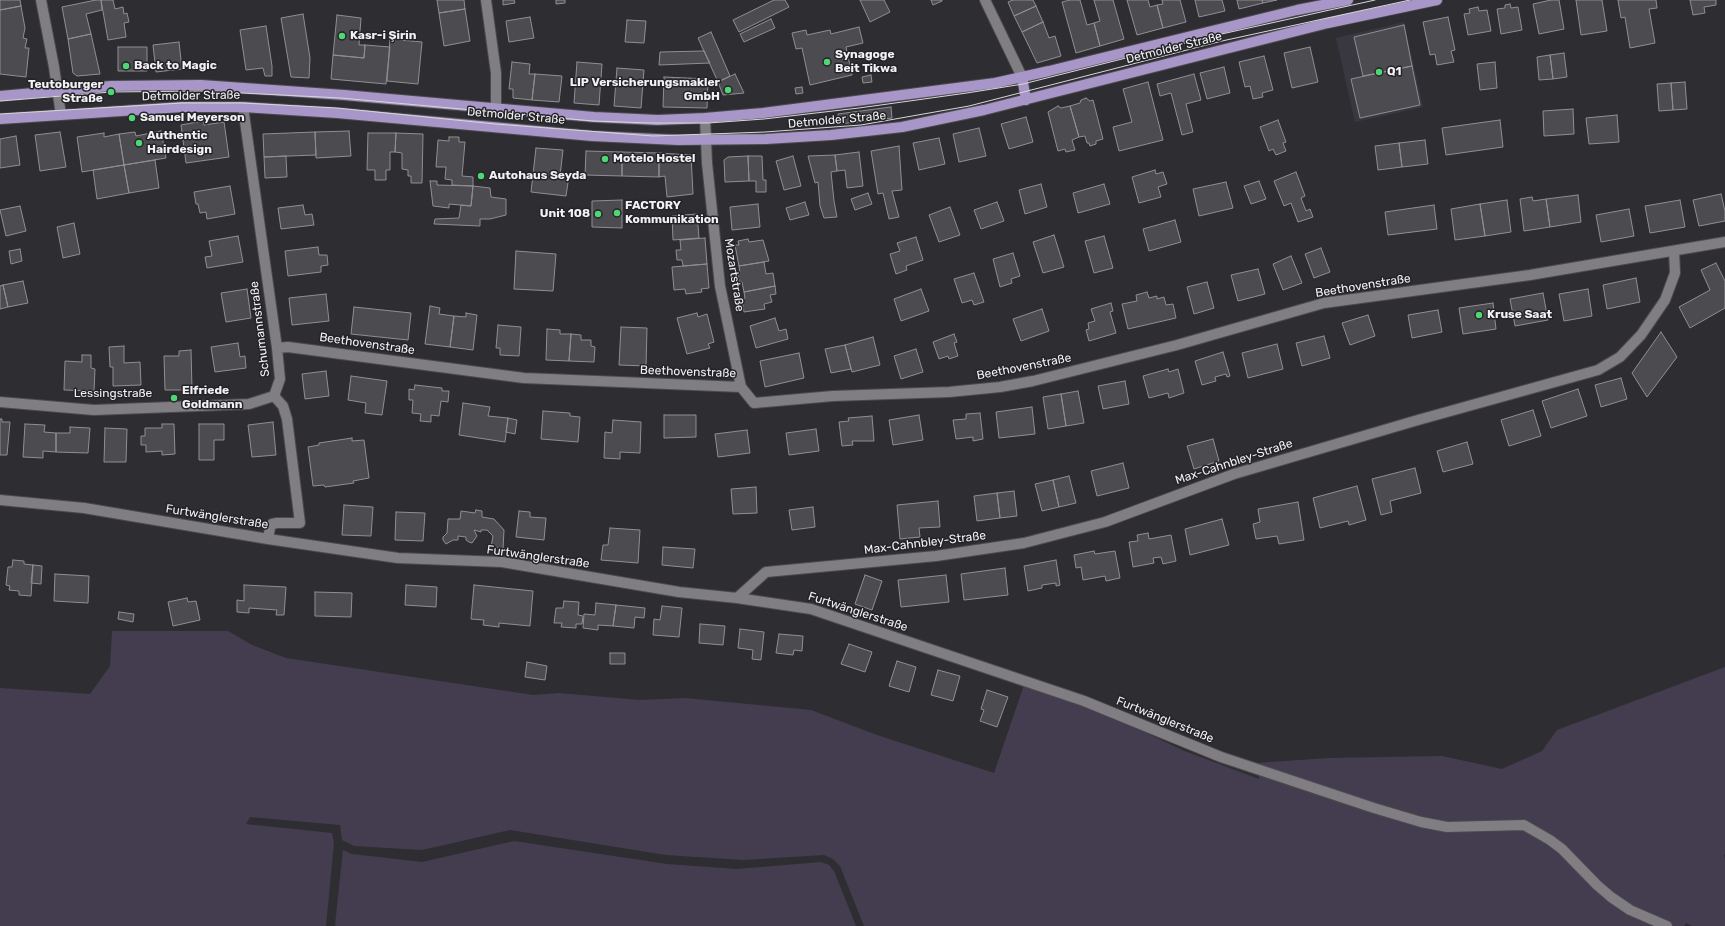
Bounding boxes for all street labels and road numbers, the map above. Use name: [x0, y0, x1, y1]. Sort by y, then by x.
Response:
street label: Detmolder Straße: [1124, 29, 1224, 67]
street label: Detmolder Straße: [142, 88, 240, 104]
street label: Detmolder Straße: [466, 105, 566, 127]
street label: Detmolder Straße: [787, 109, 887, 131]
street label: Mozartstraße: [721, 237, 747, 313]
street label: Beethovenstraße: [1314, 271, 1412, 301]
street label: Schumannstraße: [247, 280, 273, 378]
street label: Beethovenstraße: [318, 330, 416, 358]
street label: Beethovenstraße: [975, 351, 1073, 383]
street label: Beethovenstraße: [640, 363, 736, 381]
street label: Lessingstraße: [74, 387, 152, 401]
street label: Max-Cahnbley-Straße: [1173, 436, 1295, 488]
street label: Furtwänglerstraße: [165, 502, 269, 532]
street label: Max-Cahnbley-Straße: [863, 528, 987, 558]
street label: Furtwänglerstraße: [486, 543, 590, 571]
street label: Furtwänglerstraße: [806, 589, 910, 635]
street label: Furtwänglerstraße: [1114, 694, 1216, 746]

